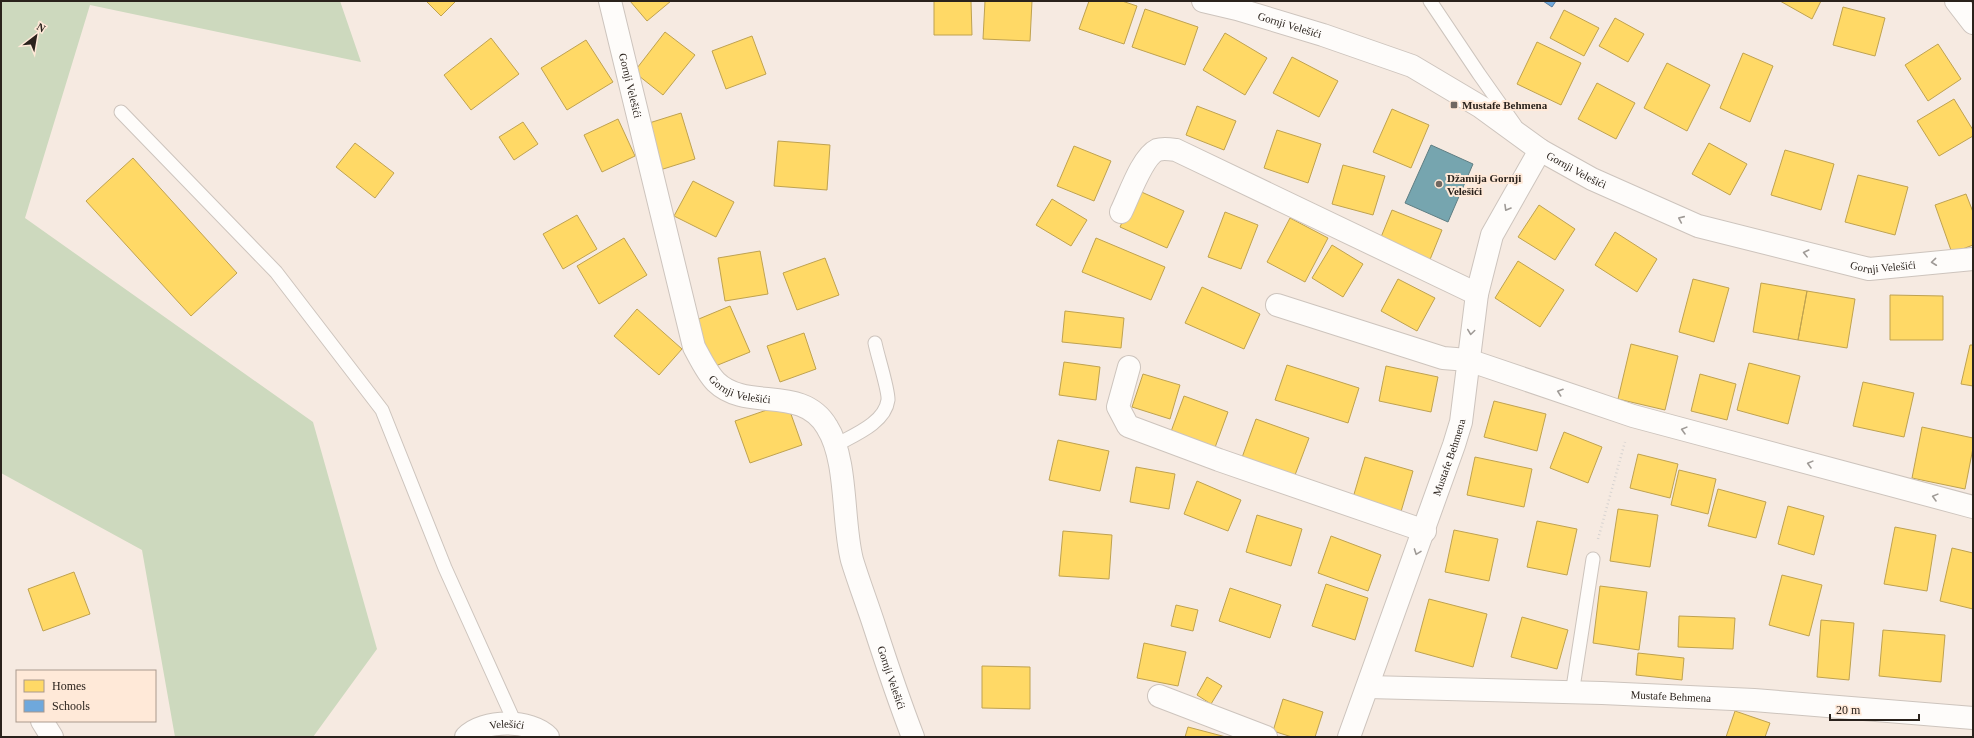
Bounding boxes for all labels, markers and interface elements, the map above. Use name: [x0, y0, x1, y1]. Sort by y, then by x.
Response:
street label: Gornji Velešići: [1256, 10, 1323, 40]
north arrow: [16, 16, 56, 56]
text: N: [35, 20, 48, 35]
street label: Gornji Velešići: [617, 52, 644, 119]
place label: Mustafe Behmena: [1462, 99, 1548, 111]
marker: Mustafe Behmena: [1449, 100, 1459, 110]
street label: Gornji Velešići: [1545, 149, 1608, 191]
place label: Džamija Gornji Velešići: [1447, 172, 1521, 197]
marker: Džamija Gornji Velešići: [1434, 179, 1444, 189]
one-way arrow: [1504, 204, 1511, 212]
one-way arrow: [1678, 215, 1685, 223]
one-way arrow: [1803, 249, 1810, 258]
street label: Gornji Velešići: [1849, 258, 1916, 275]
one-way arrow: [1931, 258, 1937, 267]
one-way arrow: [1467, 329, 1476, 335]
street label: Gornji Velešići: [706, 372, 771, 405]
one-way arrow: [1557, 388, 1564, 396]
street label: Mustafe Behmena: [1430, 418, 1467, 497]
one-way arrow: [1681, 426, 1688, 435]
one-way arrow: [1807, 460, 1813, 468]
one-way arrow: [1932, 493, 1939, 502]
one-way arrow: [1413, 549, 1422, 556]
street label: Gornji Velešići: [875, 644, 908, 711]
legend: [16, 670, 156, 722]
text: Homes: [52, 679, 86, 693]
street label: Mustafe Behmena: [1630, 688, 1711, 704]
scale bar: [1830, 696, 1919, 722]
text: Schools: [52, 699, 90, 713]
text: 20 m: [1836, 703, 1861, 717]
street label: Velešići: [488, 717, 525, 731]

